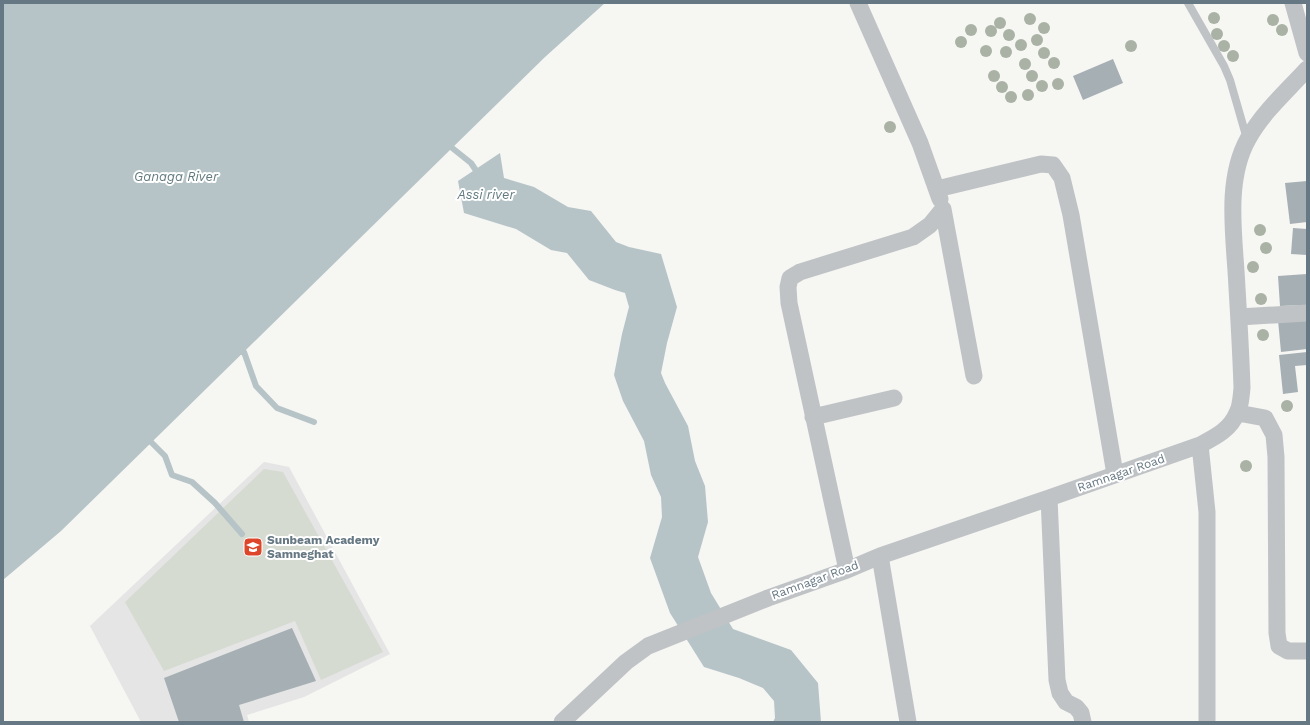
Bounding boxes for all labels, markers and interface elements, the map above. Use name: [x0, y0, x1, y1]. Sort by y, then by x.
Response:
water label: Ganaga River: [134, 169, 219, 184]
water label: Assi river: [457, 187, 515, 202]
street label: Ramnagar Road: [1075, 451, 1167, 495]
place label: Sunbeam Academy Samneghat: [267, 533, 380, 561]
school or university icon: Sunbeam Academy Samneghat: [242, 536, 264, 558]
street label: Ramnagar Road: [770, 558, 860, 602]

